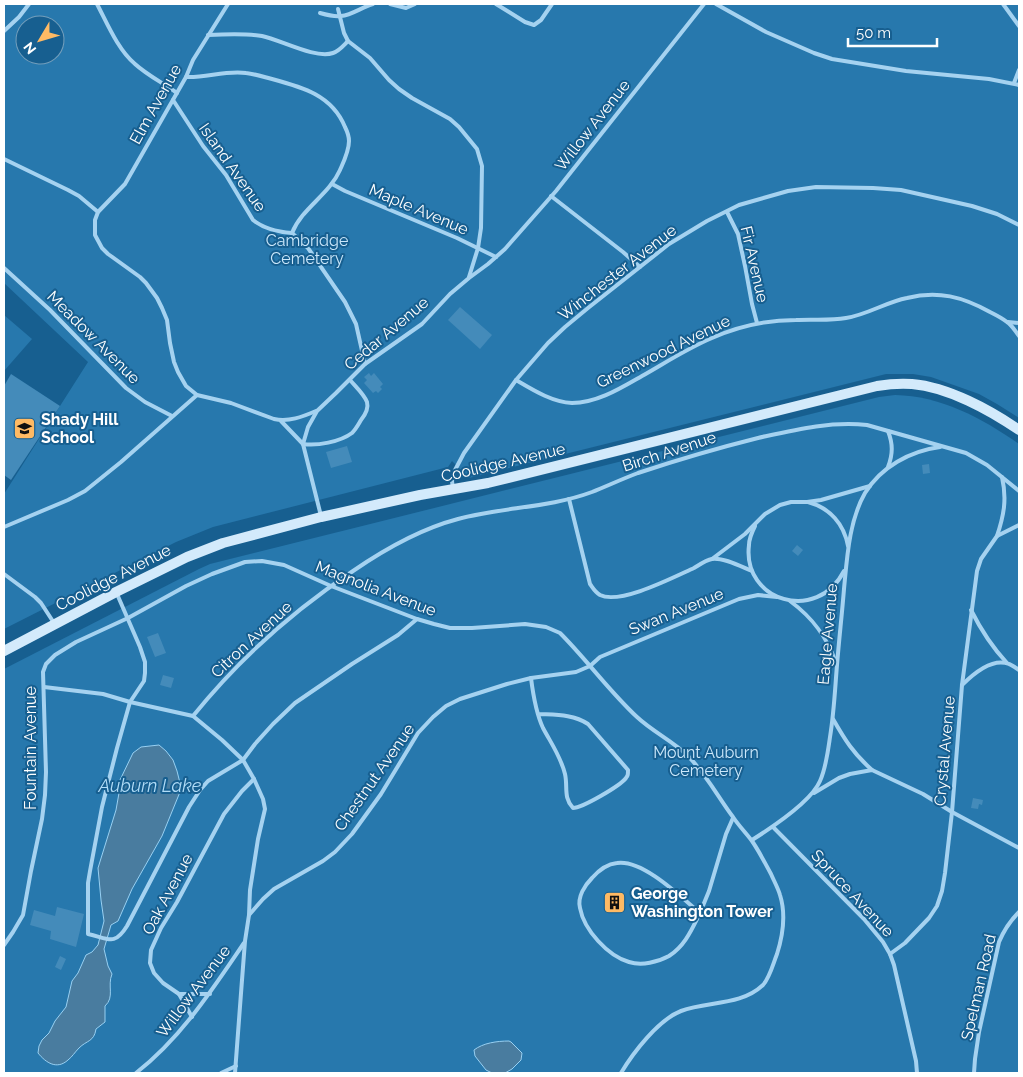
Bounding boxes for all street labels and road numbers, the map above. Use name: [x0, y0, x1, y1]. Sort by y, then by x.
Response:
street label: Elm Avenue: [126, 61, 185, 148]
street label: Willow Avenue: [551, 76, 634, 175]
street label: Island Avenue: [195, 119, 270, 215]
street label: Maple Avenue: [366, 180, 471, 239]
street label: Winchester Avenue: [555, 220, 680, 324]
street label: Fir Avenue: [736, 224, 773, 304]
street label: Meadow Avenue: [43, 287, 144, 388]
street label: Cedar Avenue: [340, 293, 432, 374]
street label: Greenwood Avenue: [593, 311, 733, 392]
street label: Birch Avenue: [620, 427, 718, 476]
street label: Coolidge Avenue: [439, 439, 567, 486]
street label: Coolidge Avenue: [52, 540, 174, 615]
street label: Magnolia Avenue: [313, 557, 439, 620]
street label: Eagle Avenue: [814, 583, 841, 686]
street label: Swan Avenue: [626, 584, 726, 639]
street label: Citron Avenue: [207, 597, 296, 682]
street label: Fountain Avenue: [21, 686, 40, 810]
street label: Crystal Avenue: [930, 695, 959, 807]
street label: Chestnut Avenue: [330, 720, 419, 835]
street label: Spruce Avenue: [807, 846, 898, 941]
street label: Oak Avenue: [138, 851, 197, 938]
street label: Spelman Road: [957, 932, 1000, 1042]
street label: Willow Avenue: [153, 941, 234, 1041]

